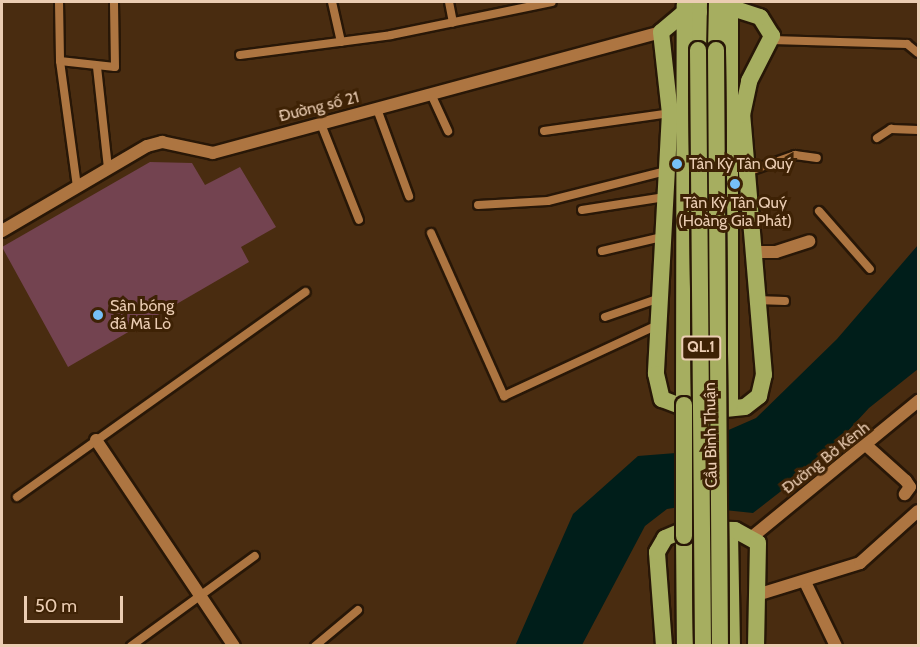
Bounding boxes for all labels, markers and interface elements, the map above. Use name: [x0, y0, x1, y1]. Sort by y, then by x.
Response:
street label: Đường số 21: [277, 88, 361, 126]
place label: Tân Kỳ Tân Quý: [689, 154, 793, 174]
marker: Tân Kỳ Tân Quý: [670, 157, 684, 171]
marker: Tân Kỳ Tân Quý (Hoàng Gia Phát): [728, 177, 742, 191]
place label: Tân Kỳ Tân Quý (Hoàng Gia Phát): [678, 193, 792, 231]
place label: Sân bóng đá Mã Lò: [110, 296, 174, 334]
marker: Sân bóng đá Mã Lò: [91, 308, 105, 322]
road number: QL.1: [680, 336, 722, 360]
street label: Cầu Bình Thuận: [700, 382, 722, 488]
street label: Đường Bờ Kênh: [778, 418, 874, 498]
scale bar: [27, 584, 126, 622]
text: 50 m: [35, 595, 77, 617]

